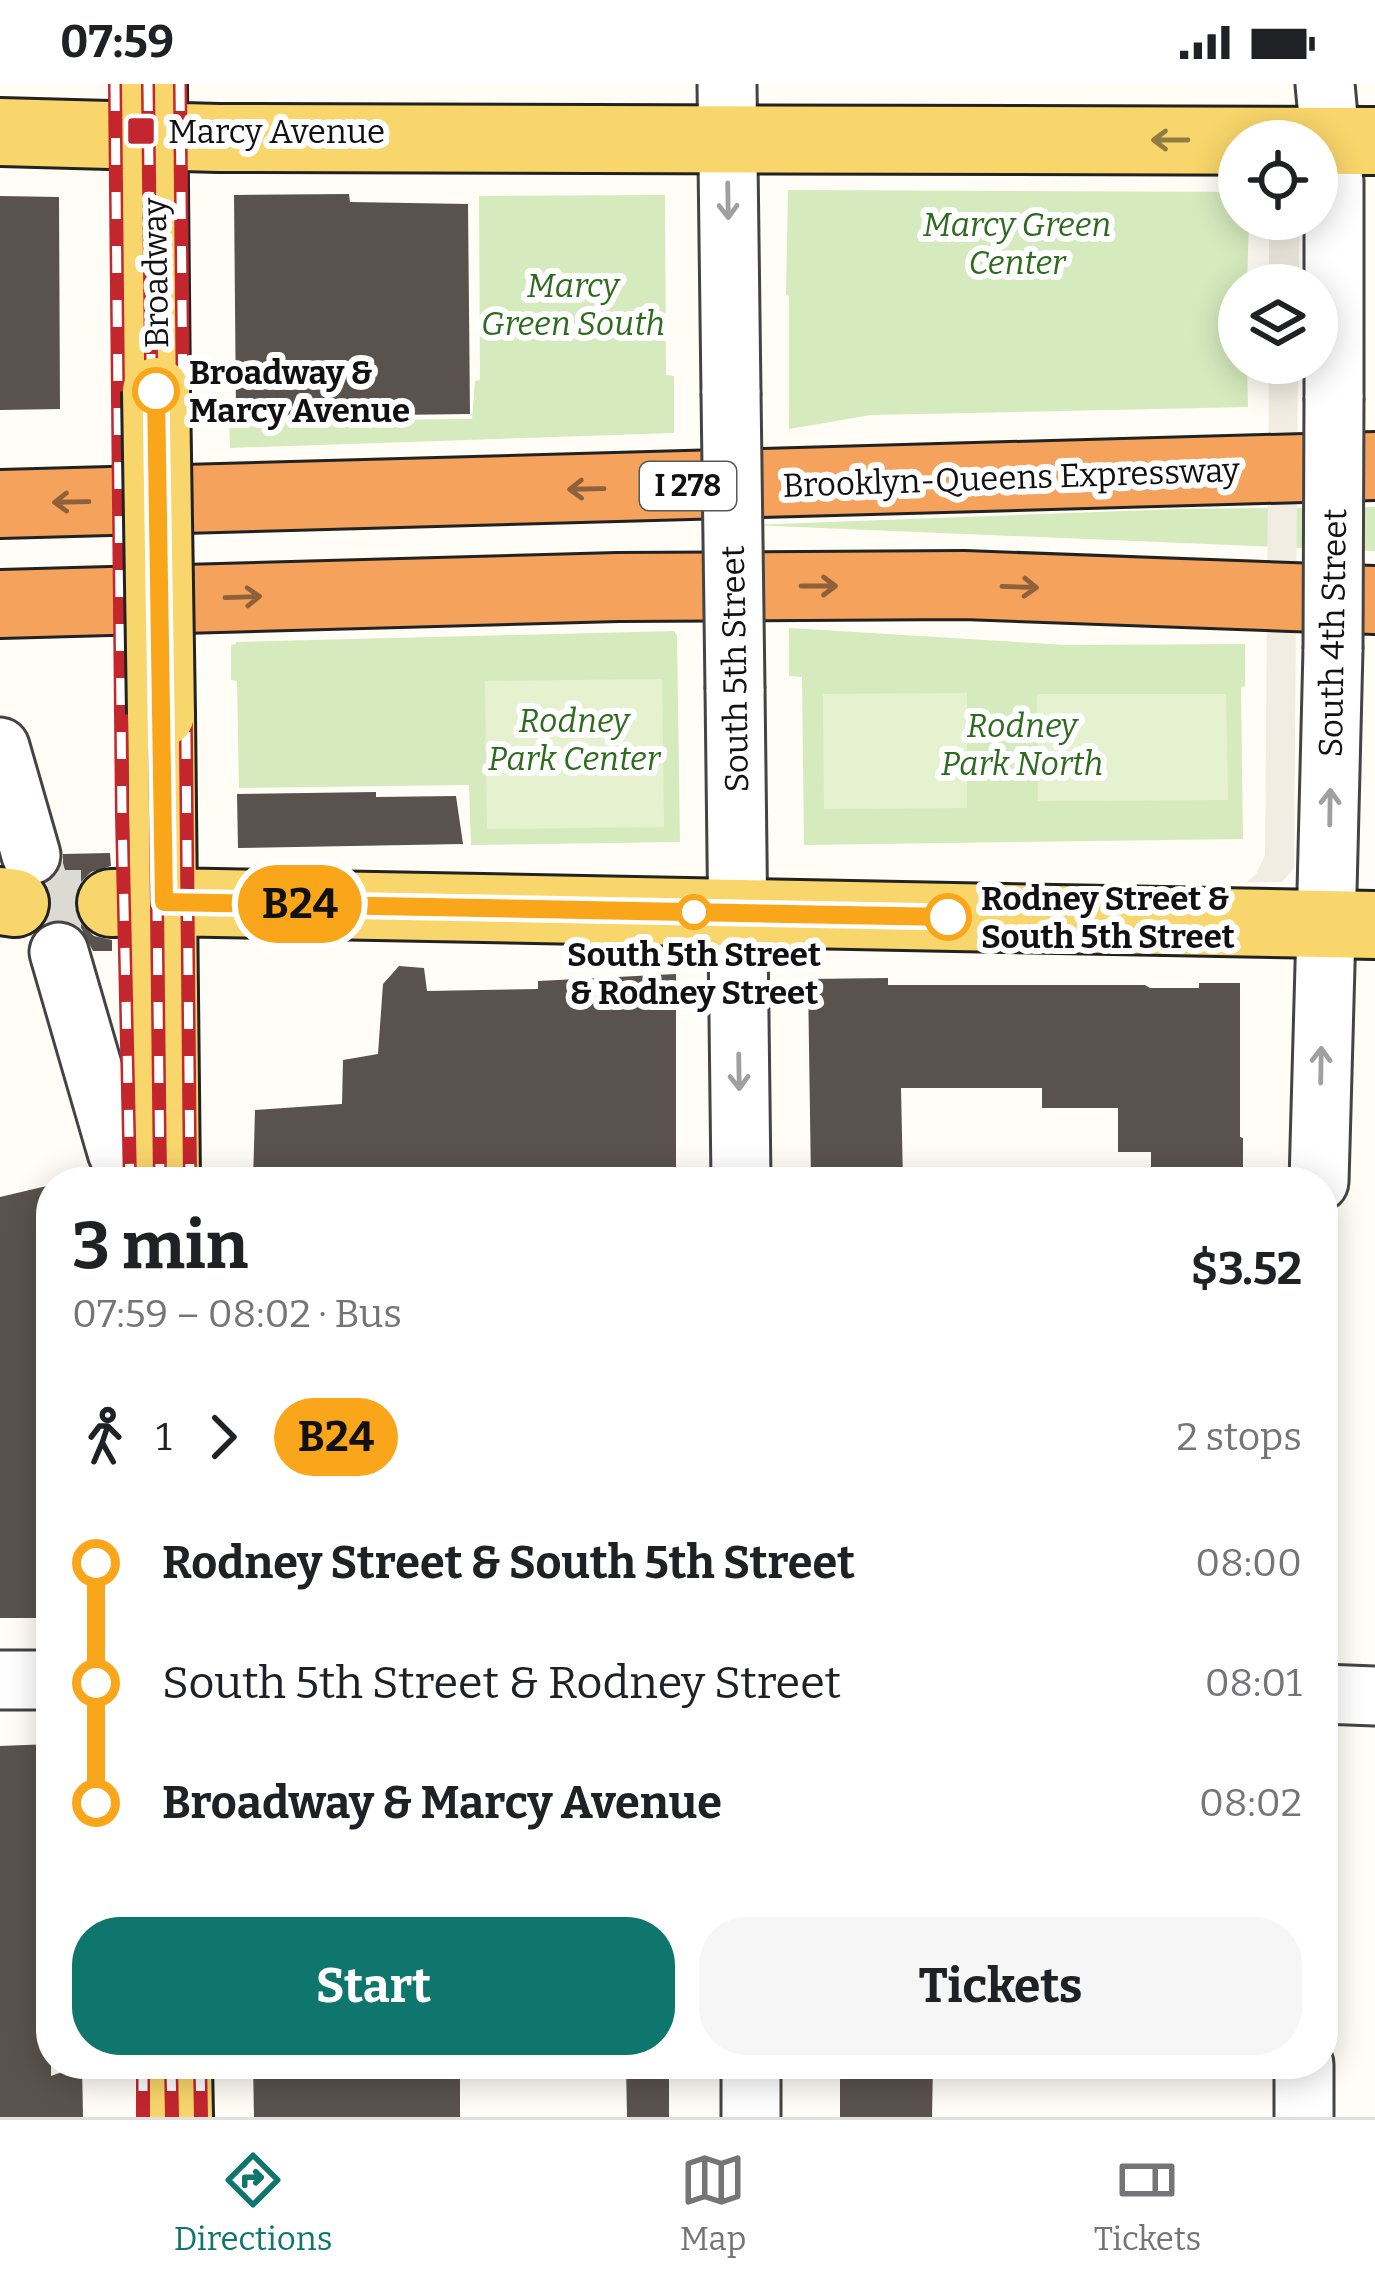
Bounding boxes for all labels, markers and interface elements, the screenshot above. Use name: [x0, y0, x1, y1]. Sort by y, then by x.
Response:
text: 07:59: [60, 15, 174, 69]
place label: Marcy Avenue: [168, 112, 385, 152]
marker: Marcy Avenue: [125, 115, 157, 147]
map controls: [1218, 120, 1338, 384]
button: locate: [1218, 120, 1338, 240]
one-way arrow: [1151, 129, 1190, 151]
one-way arrow: [717, 181, 740, 220]
street label: Broadway: [135, 197, 177, 349]
park label: Marcy Green Center: [923, 205, 1111, 283]
button: layers: [1218, 264, 1338, 384]
park label: Marcy Green South: [481, 266, 665, 344]
place label: Broadway & Marcy Avenue: [189, 353, 410, 431]
marker: Broadway & Marcy Avenue: [134, 369, 178, 413]
street label: Brooklyn-Queens Expressway: [782, 450, 1241, 506]
road number: I 278: [640, 462, 736, 510]
one-way arrow: [567, 478, 606, 501]
one-way arrow: [52, 491, 91, 514]
street label: South 4th Street: [1311, 508, 1355, 758]
street label: South 5th Street: [713, 545, 757, 793]
one-way arrow: [799, 575, 838, 597]
one-way arrow: [1000, 576, 1039, 599]
one-way arrow: [223, 586, 262, 609]
park label: Rodney Park Center: [488, 701, 662, 779]
park label: Rodney Park North: [941, 706, 1103, 784]
one-way arrow: [1319, 788, 1342, 827]
line badge: B24: [231, 865, 369, 943]
text: B24: [262, 879, 338, 929]
place label: Rodney Street & South 5th Street: [981, 879, 1235, 957]
marker: Rodney Street & South 5th Street: [926, 895, 970, 939]
marker: South 5th Street & Rodney Street: [678, 896, 710, 928]
place label: South 5th Street & Rodney Street: [567, 935, 821, 1013]
one-way arrow: [1310, 1046, 1333, 1085]
one-way arrow: [728, 1052, 751, 1091]
text: 3 min: [72, 1206, 248, 1285]
text: $3.52: [1191, 1242, 1302, 1296]
text: 07:59 – 08:02 · Bus: [72, 1291, 402, 1337]
icon: walk: [72, 1404, 138, 1470]
icon: forward: [190, 1404, 256, 1470]
text: B24: [298, 1412, 374, 1462]
text: 1: [156, 1414, 172, 1460]
text: 2 stops: [1176, 1414, 1302, 1460]
text: Rodney Street & South 5th Street: [162, 1536, 855, 1590]
text: 08:00: [1195, 1540, 1302, 1586]
text: South 5th Street & Rodney Street: [162, 1656, 841, 1710]
text: 08:01: [1205, 1660, 1302, 1706]
text: Broadway & Marcy Avenue: [162, 1776, 722, 1830]
text: 08:02: [1199, 1780, 1302, 1826]
button: Start: [72, 1917, 675, 2055]
button: Tickets: [699, 1917, 1302, 2055]
tab: Directions: [174, 2147, 332, 2259]
tab: Map: [680, 2147, 746, 2259]
tab: Tickets: [1094, 2147, 1201, 2259]

